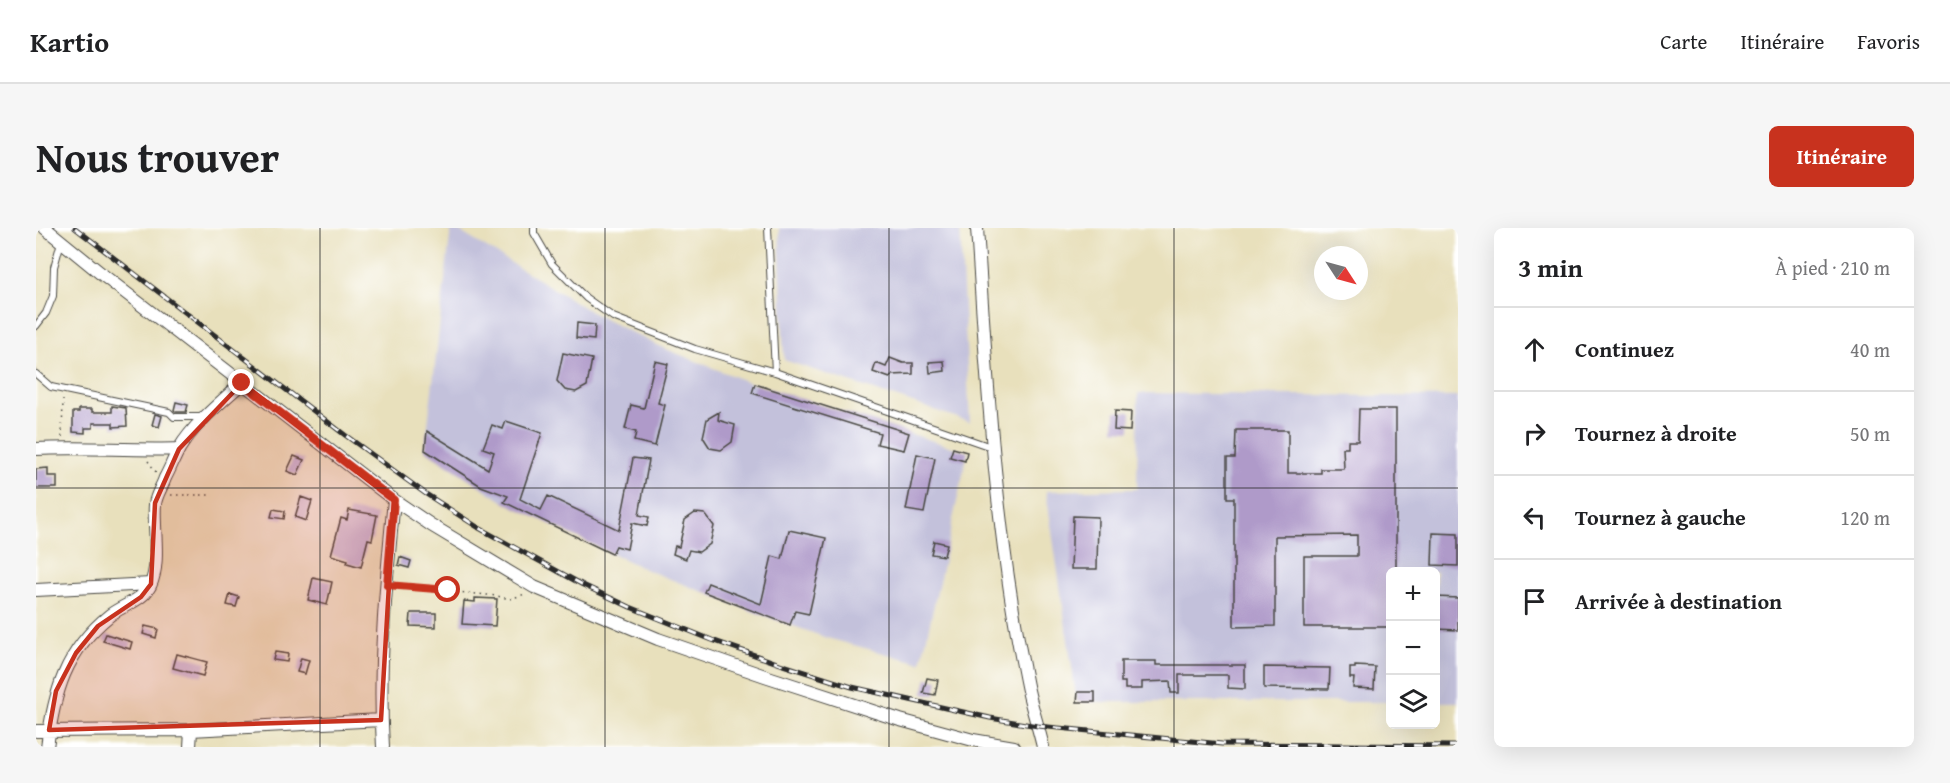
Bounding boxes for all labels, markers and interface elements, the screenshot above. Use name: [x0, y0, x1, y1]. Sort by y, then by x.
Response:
text: Kartio: [30, 21, 109, 62]
text: Carte: [1660, 26, 1707, 57]
text: Itinéraire: [1740, 26, 1824, 57]
text: Favoris: [1857, 26, 1920, 57]
text: Nous trouver: [36, 126, 279, 187]
button: Itinéraire: [1769, 126, 1914, 187]
north arrow: [1314, 246, 1368, 300]
text: 3 min: [1518, 248, 1583, 287]
text: À pied · 210 m: [1775, 253, 1890, 282]
icon: ahead: [1518, 333, 1551, 366]
text: Continuez: [1575, 333, 1674, 365]
text: 40 m: [1850, 335, 1890, 364]
route end: [228, 369, 254, 395]
icon: right: [1518, 417, 1551, 450]
text: Tournez à droite: [1575, 417, 1737, 449]
text: 50 m: [1850, 419, 1890, 448]
icon: left: [1518, 501, 1551, 534]
text: Tournez à gauche: [1575, 501, 1746, 533]
text: 120 m: [1840, 503, 1890, 532]
map controls: [1386, 567, 1440, 729]
button: +: [1386, 567, 1440, 621]
route start: [434, 576, 460, 602]
icon: arrive: [1518, 585, 1551, 618]
text: Arrivée à destination: [1575, 585, 1782, 617]
button: −: [1386, 621, 1440, 675]
button: layers: [1386, 675, 1440, 729]

